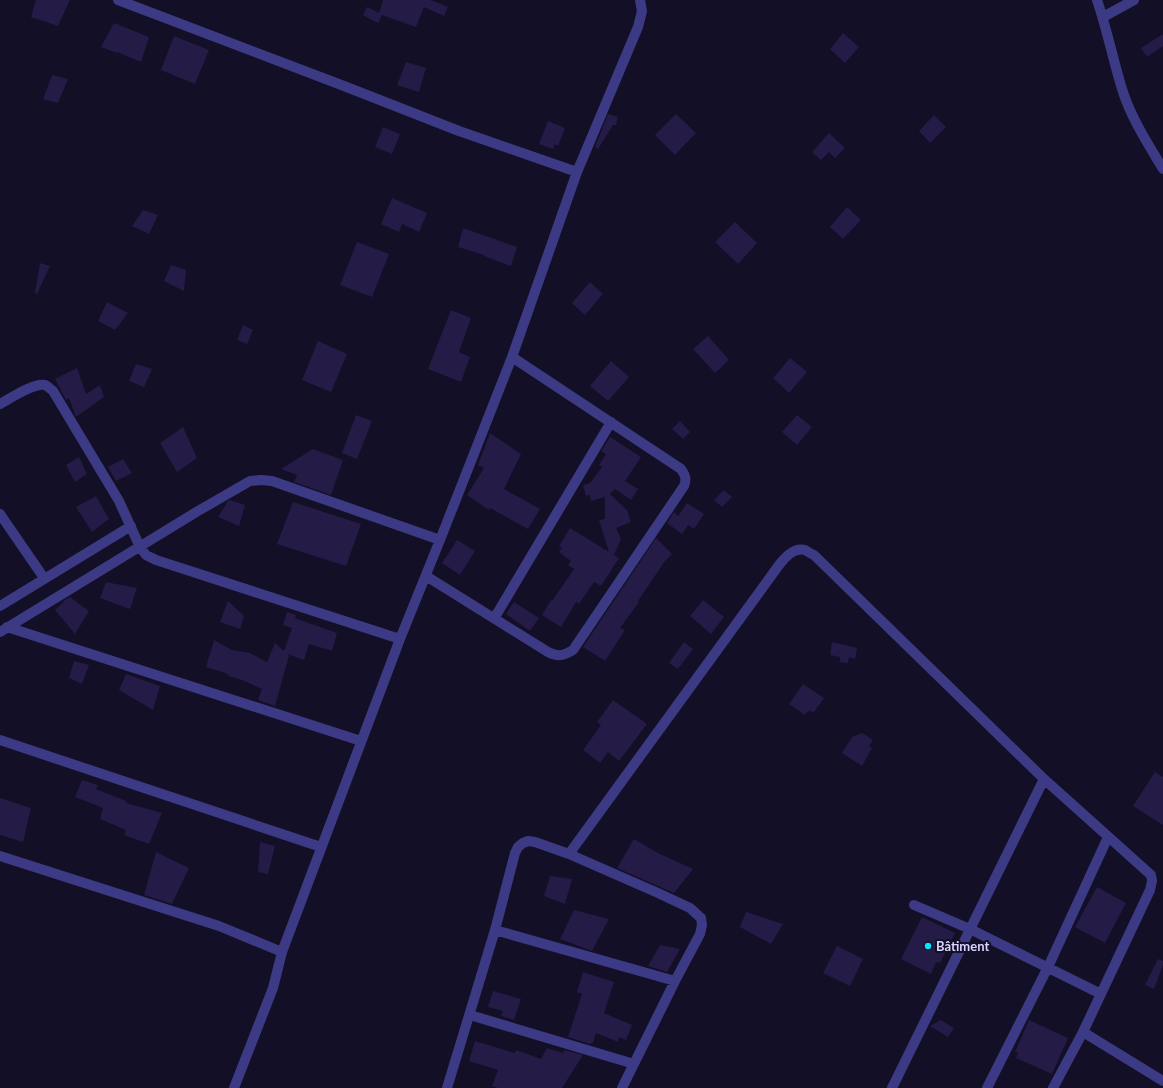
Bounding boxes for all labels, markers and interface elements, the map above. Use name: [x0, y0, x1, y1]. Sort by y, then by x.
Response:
place label: Bâtiment: [936, 938, 989, 954]
marker: Bâtiment: [923, 941, 933, 951]

